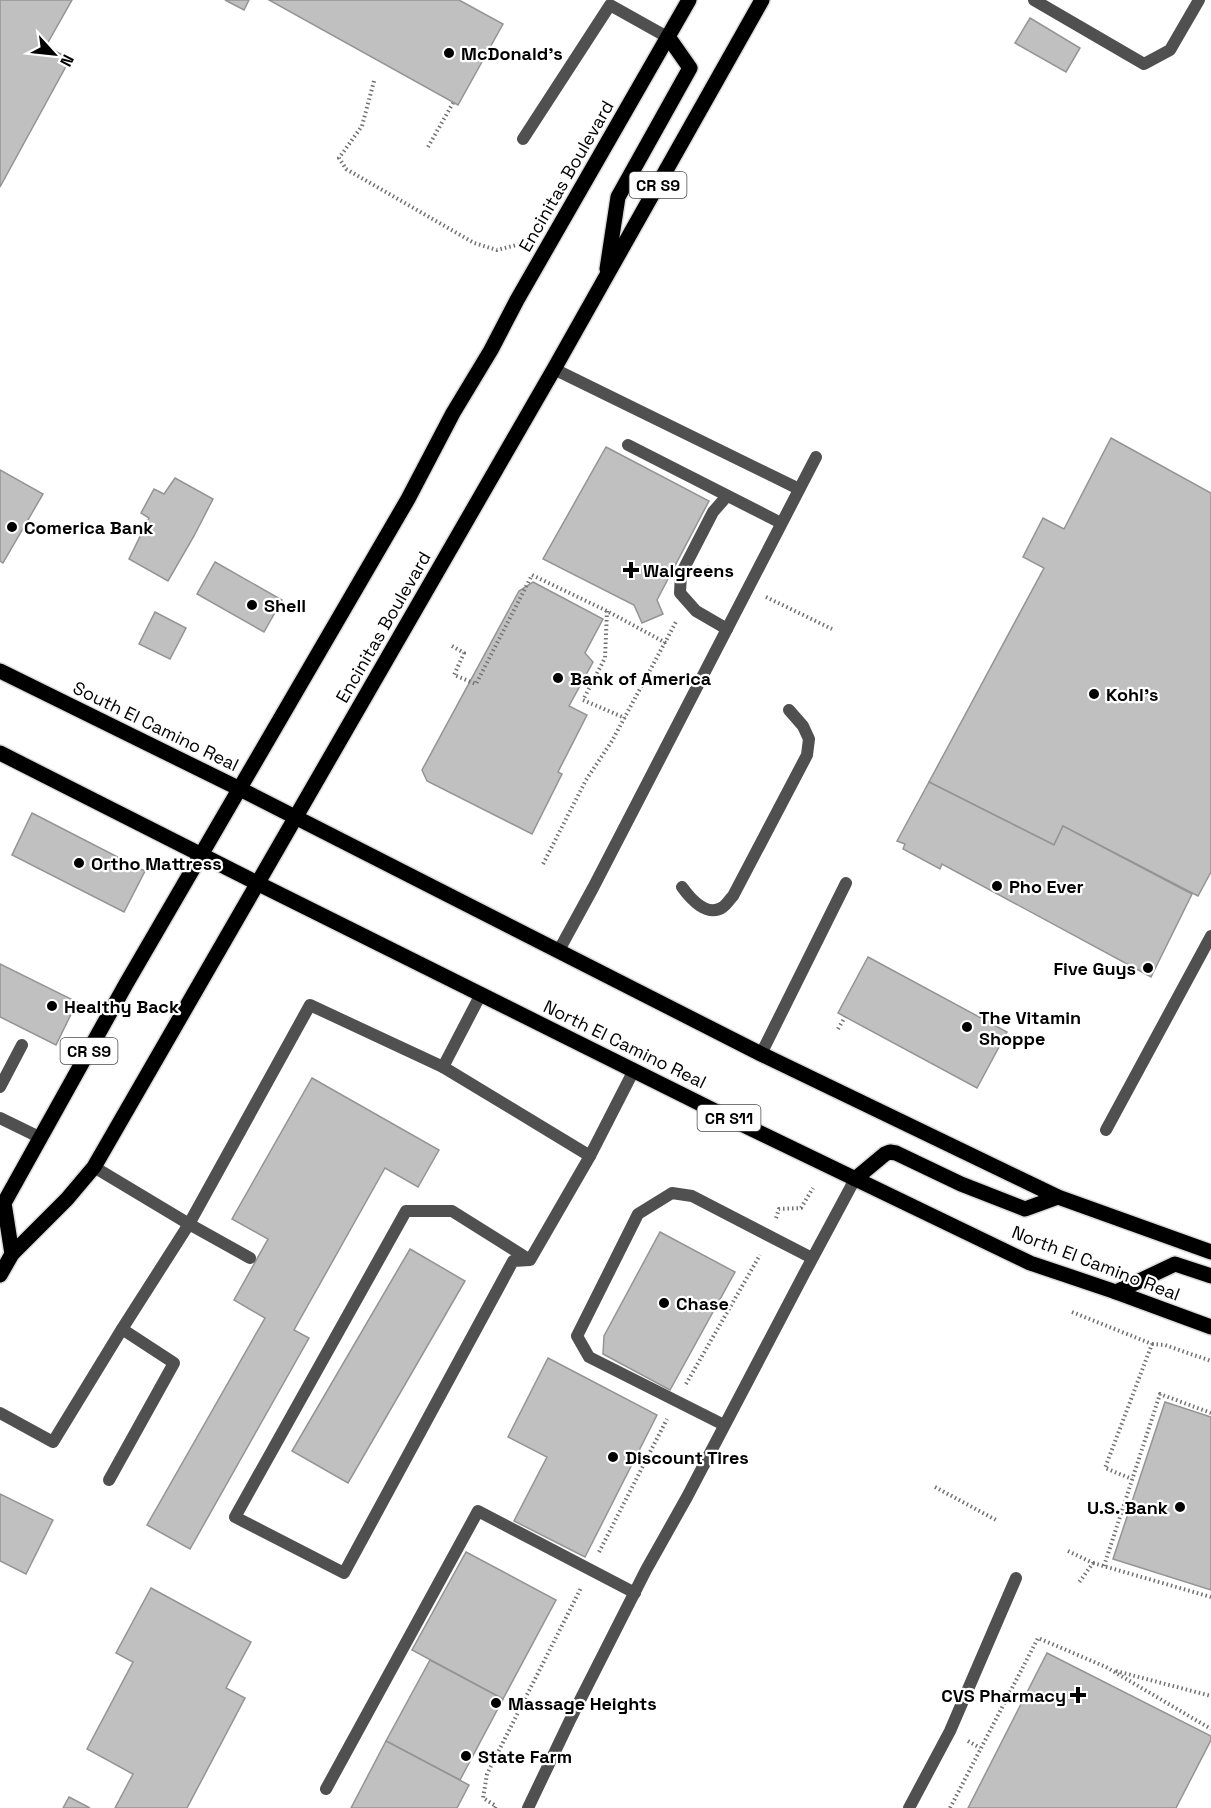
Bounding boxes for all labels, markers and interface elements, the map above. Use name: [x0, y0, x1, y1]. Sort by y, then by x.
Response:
north arrow: [24, 24, 84, 84]
place label: McDonald's: [461, 42, 563, 65]
marker: McDonald's: [442, 46, 456, 60]
text: N: [55, 51, 79, 70]
street label: Encinitas Boulevard: [513, 96, 619, 256]
road number: CR S9: [630, 172, 686, 198]
place label: Comerica Bank: [24, 516, 153, 539]
marker: Comerica Bank: [5, 520, 19, 534]
street label: Encinitas Boulevard: [330, 547, 436, 707]
place label: Walgreens: [643, 559, 734, 582]
marker: Walgreens: [624, 563, 638, 577]
place label: Shell: [264, 594, 306, 617]
marker: Shell: [245, 598, 259, 612]
place label: Bank of America: [570, 667, 712, 690]
marker: Bank of America: [551, 671, 565, 685]
street label: South El Camino Real: [69, 676, 243, 776]
place label: Kohl's: [1106, 683, 1158, 706]
marker: Kohl's: [1087, 687, 1101, 701]
place label: Ortho Mattress: [91, 852, 222, 875]
marker: Ortho Mattress: [72, 856, 86, 870]
place label: Pho Ever: [1009, 875, 1084, 898]
marker: Pho Ever: [990, 879, 1004, 893]
place label: Five Guys: [1054, 957, 1136, 980]
marker: Five Guys: [1141, 961, 1155, 975]
place label: Healthy Back: [64, 995, 179, 1018]
street label: North El Camino Real: [540, 995, 710, 1093]
marker: Healthy Back: [45, 999, 59, 1013]
place label: The Vitamin Shoppe: [979, 1006, 1081, 1050]
marker: The Vitamin Shoppe: [960, 1020, 974, 1034]
road number: CR S9: [60, 1038, 118, 1064]
road number: CR S11: [698, 1105, 760, 1131]
street label: North El Camino Real: [1009, 1220, 1183, 1306]
place label: Chase: [676, 1292, 729, 1315]
marker: Chase: [657, 1296, 671, 1310]
place label: Discount Tires: [625, 1446, 749, 1469]
marker: Discount Tires: [606, 1450, 620, 1464]
place label: U.S. Bank: [1087, 1496, 1168, 1519]
marker: U.S. Bank: [1173, 1500, 1187, 1514]
place label: CVS Pharmacy: [941, 1684, 1066, 1707]
marker: CVS Pharmacy: [1071, 1688, 1085, 1702]
place label: Massage Heights: [508, 1692, 657, 1715]
marker: Massage Heights: [489, 1696, 503, 1710]
place label: State Farm: [478, 1745, 572, 1768]
marker: State Farm: [459, 1749, 473, 1763]

